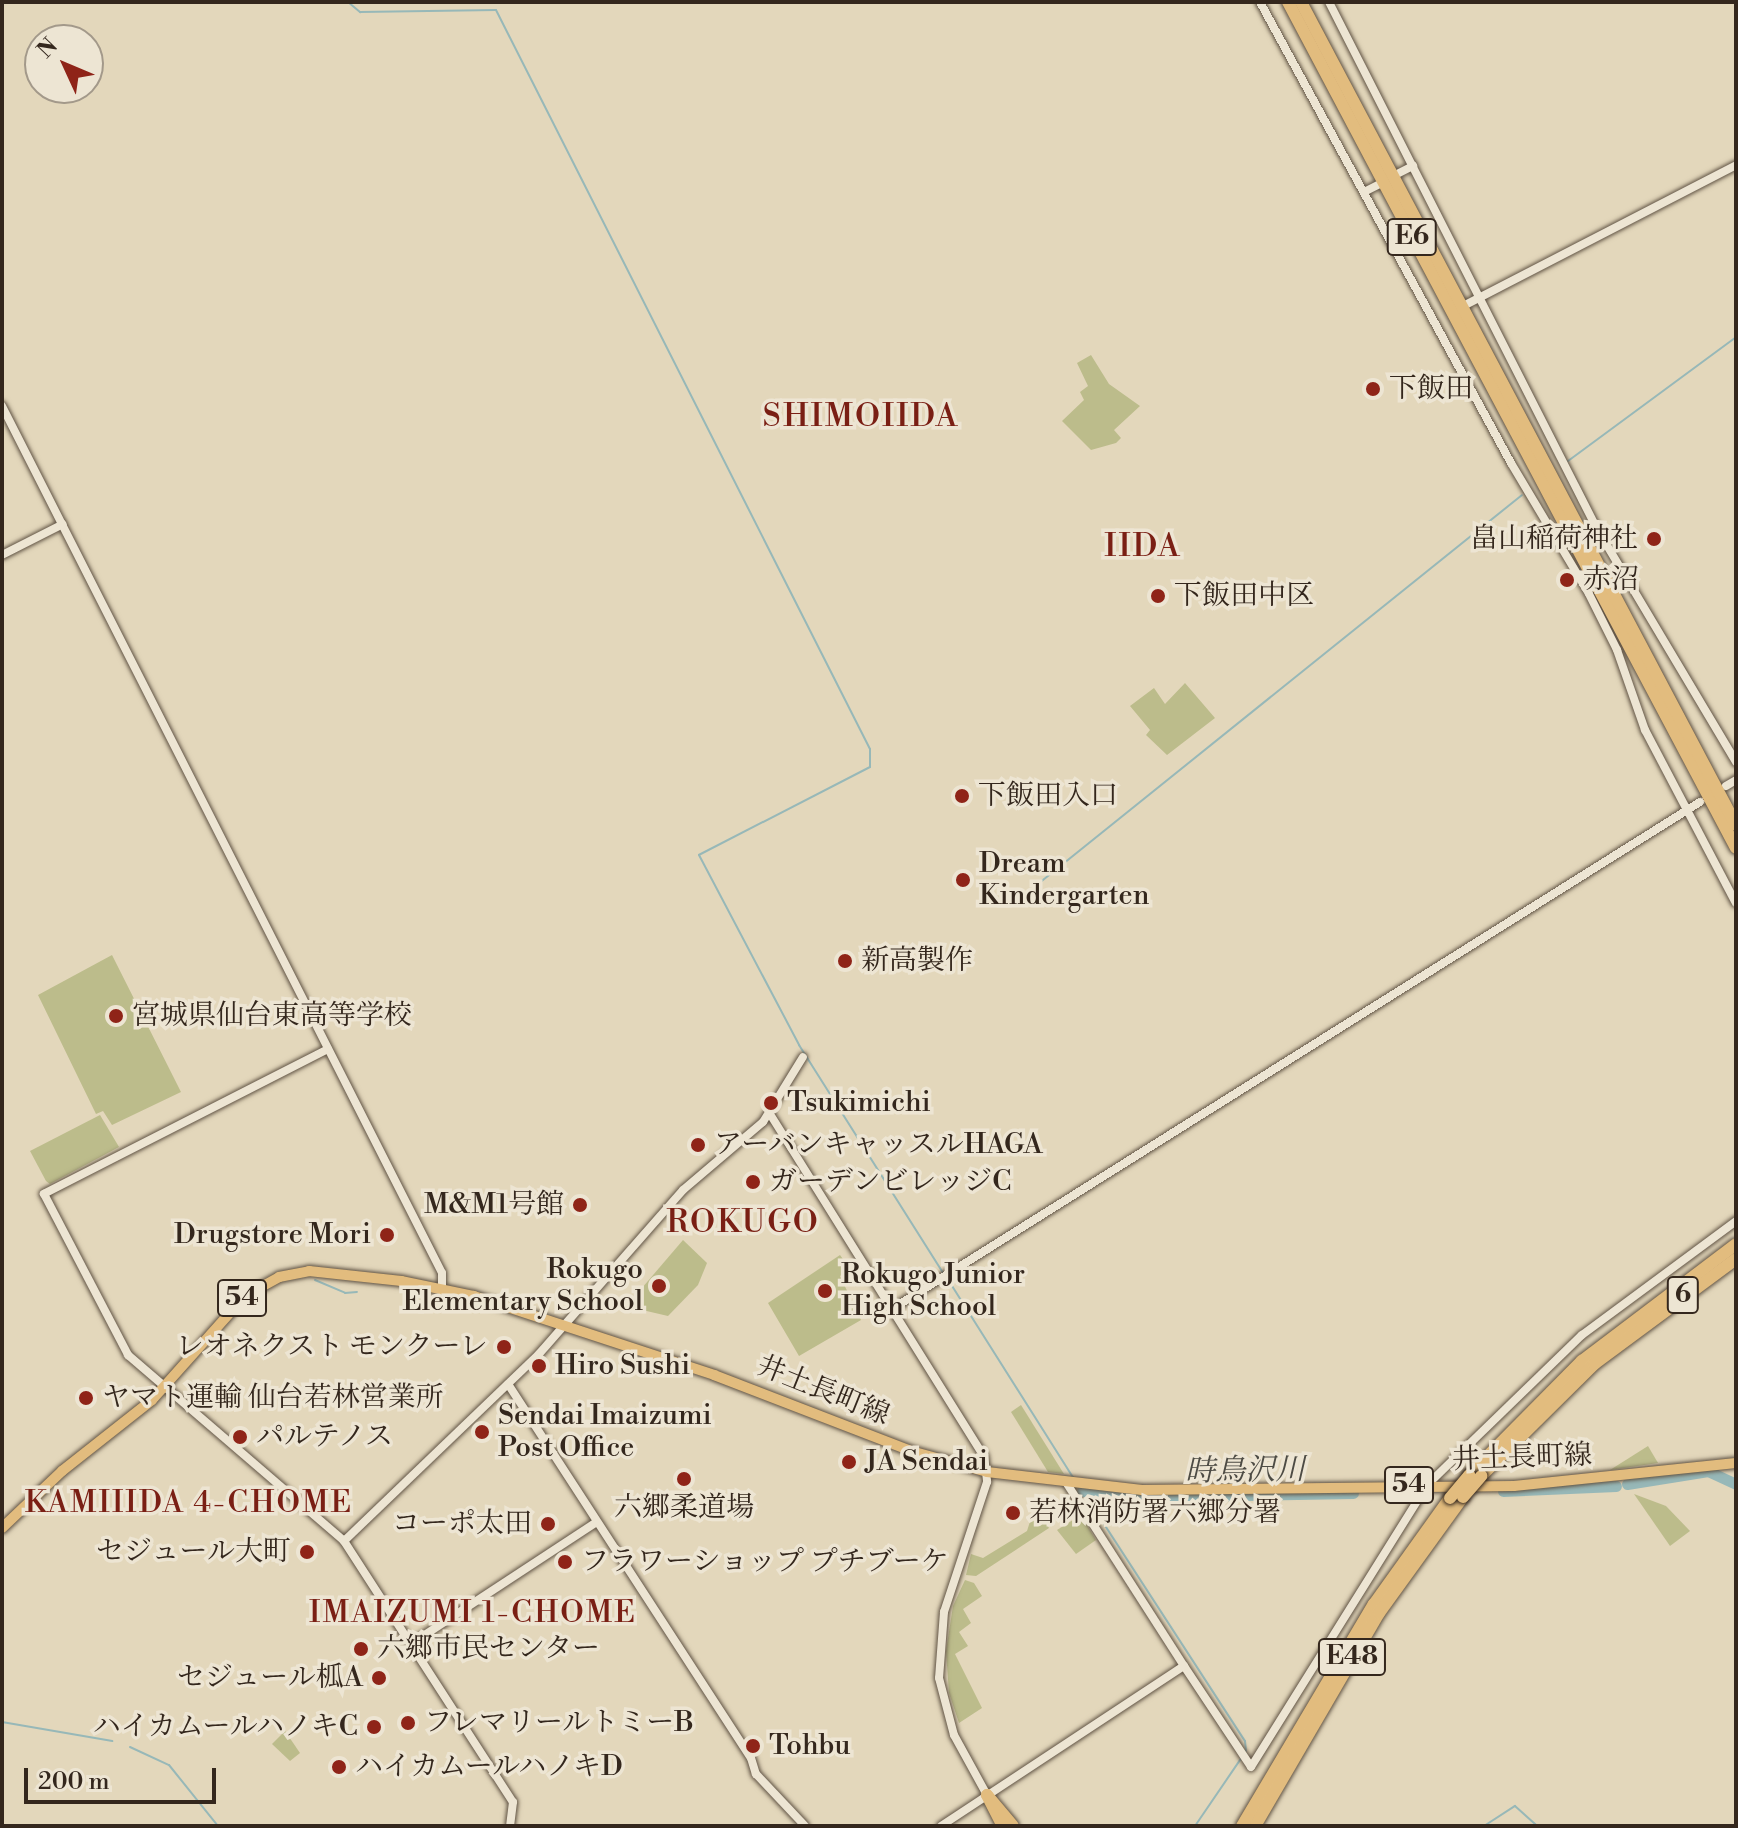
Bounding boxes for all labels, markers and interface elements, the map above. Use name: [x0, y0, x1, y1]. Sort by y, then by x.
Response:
north arrow: [24, 24, 104, 104]
text: N: [32, 33, 64, 64]
road number: E6: [1386, 215, 1438, 259]
place label: 下飯田: [1389, 372, 1473, 406]
marker: 下飯田: [1364, 380, 1382, 398]
district label: SHIMOIIDA: [763, 397, 959, 435]
place label: 畠山稲荷神社: [1470, 522, 1638, 556]
district label: IIDA: [1104, 527, 1182, 565]
marker: 畠山稲荷神社: [1645, 530, 1663, 548]
place label: 赤沼: [1583, 563, 1639, 597]
marker: 赤沼: [1558, 571, 1576, 589]
place label: 下飯田中区: [1174, 579, 1314, 613]
marker: 下飯田中区: [1149, 587, 1167, 605]
place label: 下飯田入口: [978, 779, 1118, 813]
marker: 下飯田入口: [953, 787, 971, 805]
place label: Dream Kindergarten: [979, 847, 1149, 913]
marker: Dream Kindergarten: [954, 871, 972, 889]
place label: 新高製作: [861, 944, 973, 978]
marker: 新高製作: [836, 952, 854, 970]
place label: 宮城県仙台東高等学校: [132, 999, 412, 1033]
marker: 宮城県仙台東高等学校: [107, 1007, 125, 1025]
place label: Tsukimichi: [787, 1086, 931, 1120]
marker: Tsukimichi: [762, 1094, 780, 1112]
place label: アーバンキャッスルHAGA: [714, 1128, 1044, 1162]
marker: アーバンキャッスルHAGA: [689, 1136, 707, 1154]
place label: ガーデンビレッジC: [769, 1165, 1012, 1199]
marker: ガーデンビレッジC: [744, 1173, 762, 1191]
place label: M&M1号館: [424, 1188, 564, 1222]
marker: M&M1号館: [571, 1196, 589, 1214]
district label: ROKUGO: [666, 1203, 820, 1241]
place label: Drugstore Mori: [174, 1218, 371, 1252]
marker: Drugstore Mori: [378, 1226, 396, 1244]
place label: Rokugo Elementary School: [402, 1253, 643, 1319]
place label: Rokugo Junior High School: [841, 1258, 1025, 1324]
road number: 6: [1665, 1273, 1701, 1317]
road number: 54: [216, 1276, 268, 1320]
marker: Rokugo Elementary School: [650, 1277, 668, 1295]
marker: Rokugo Junior High School: [816, 1282, 834, 1300]
place label: レオネクスト モンクーレ: [174, 1330, 488, 1364]
marker: レオネクスト モンクーレ: [495, 1338, 513, 1356]
place label: Hiro Sushi: [555, 1349, 690, 1383]
street label: 井土長町線: [752, 1349, 894, 1433]
marker: Hiro Sushi: [530, 1357, 548, 1375]
place label: ヤマト運輸 仙台若林営業所: [102, 1381, 444, 1415]
marker: ヤマト運輸 仙台若林営業所: [77, 1389, 95, 1407]
place label: Sendai Imaizumi Post Office: [498, 1399, 712, 1465]
place label: パルテノス: [256, 1420, 396, 1454]
marker: Sendai Imaizumi Post Office: [473, 1423, 491, 1441]
marker: パルテノス: [231, 1428, 249, 1446]
street label: 井土長町線: [1451, 1439, 1593, 1477]
place label: JA Sendai: [865, 1445, 988, 1479]
water label: 時鳥沢川: [1185, 1452, 1305, 1490]
marker: JA Sendai: [840, 1453, 858, 1471]
road number: 54: [1383, 1463, 1435, 1507]
marker: 六郷柔道場: [675, 1470, 693, 1488]
district label: KAMIIIDA 4-CHOME: [25, 1485, 353, 1521]
place label: 六郷柔道場: [614, 1491, 754, 1525]
place label: 若林消防署六郷分署: [1029, 1496, 1281, 1530]
marker: 若林消防署六郷分署: [1004, 1504, 1022, 1522]
place label: コーポ太田: [392, 1507, 532, 1541]
marker: コーポ太田: [539, 1515, 557, 1533]
place label: セジュール大町: [95, 1535, 291, 1569]
marker: セジュール大町: [298, 1543, 316, 1561]
place label: フラワーショップ プチブーケ: [581, 1545, 950, 1579]
marker: フラワーショップ プチブーケ: [556, 1553, 574, 1571]
district label: IMAIZUMI 1-CHOME: [309, 1595, 637, 1631]
place label: 六郷市民センター: [377, 1632, 601, 1666]
road number: E48: [1316, 1635, 1388, 1679]
marker: 六郷市民センター: [352, 1640, 370, 1658]
place label: セジュール柧A: [176, 1661, 363, 1695]
marker: セジュール柧A: [370, 1669, 388, 1687]
place label: フレマリールトミーB: [424, 1706, 696, 1740]
place label: ハイカムールハノキC: [88, 1710, 358, 1744]
marker: フレマリールトミーB: [399, 1714, 417, 1732]
marker: ハイカムールハノキC: [365, 1718, 383, 1736]
place label: Tohbu: [769, 1729, 851, 1763]
marker: Tohbu: [744, 1737, 762, 1755]
place label: ハイカムールハノキD: [355, 1750, 627, 1784]
scale bar: [28, 1752, 220, 1802]
marker: ハイカムールハノキD: [330, 1758, 348, 1776]
text: 200 m: [38, 1767, 109, 1797]

